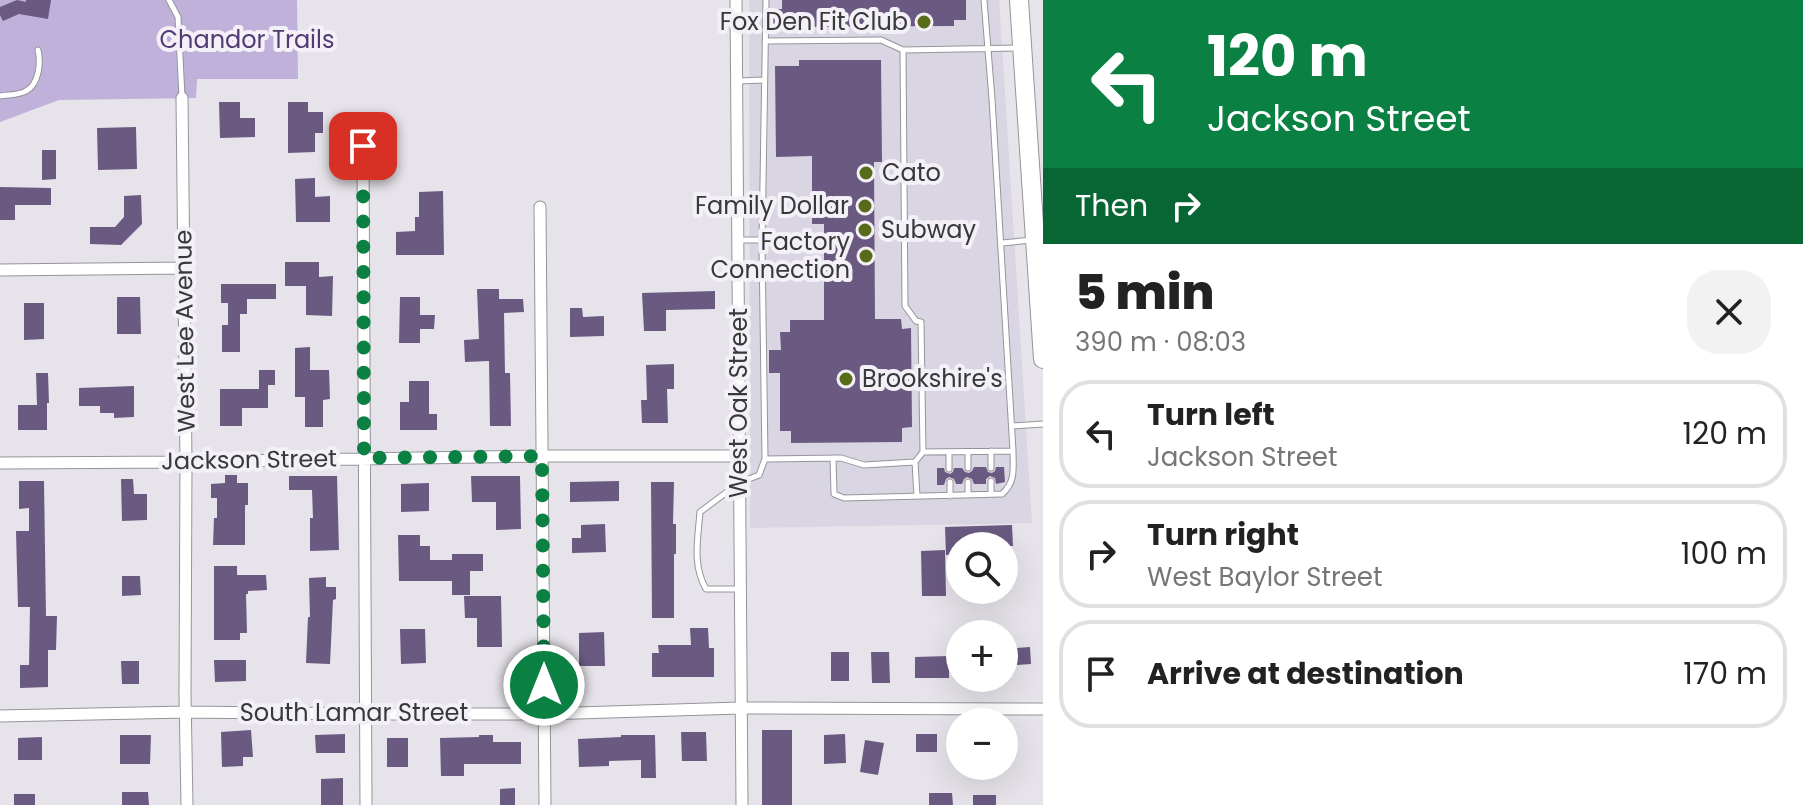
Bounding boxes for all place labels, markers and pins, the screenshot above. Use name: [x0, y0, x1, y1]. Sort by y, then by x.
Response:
place label: Fox Den Fit Club: [720, 5, 908, 38]
marker: Fox Den Fit Club: [915, 13, 933, 31]
pin: [329, 112, 397, 180]
place label: Cato: [882, 156, 941, 189]
marker: Cato: [857, 164, 875, 182]
place label: Family Dollar: [695, 189, 849, 222]
marker: Family Dollar: [856, 197, 874, 215]
place label: Subway: [881, 213, 977, 246]
marker: Subway: [856, 221, 874, 239]
place label: Factory Connection: [711, 225, 850, 286]
marker: Factory Connection: [857, 247, 875, 265]
place label: Brookshire's: [862, 362, 1003, 395]
marker: Brookshire's: [837, 370, 855, 388]

